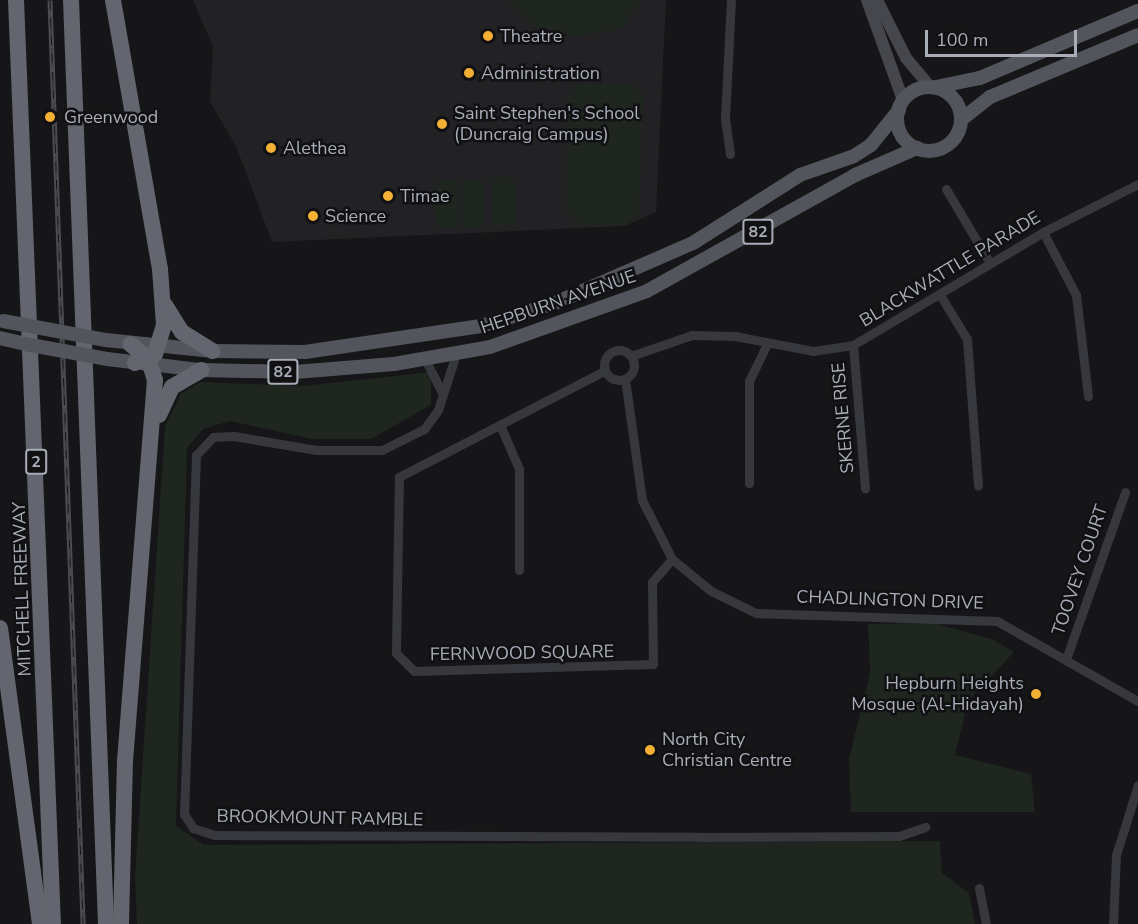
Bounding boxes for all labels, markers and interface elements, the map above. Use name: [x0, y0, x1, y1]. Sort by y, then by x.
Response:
scale bar: [928, 18, 1080, 56]
place label: Theatre: [500, 25, 562, 47]
text: 100 m: [936, 28, 988, 52]
marker: Theatre: [481, 29, 495, 43]
place label: Administration: [481, 62, 600, 84]
marker: Administration: [462, 66, 476, 80]
place label: Saint Stephen's School (Duncraig Campus): [454, 103, 640, 146]
place label: Greenwood: [64, 106, 158, 128]
marker: Greenwood: [41, 108, 59, 126]
marker: Saint Stephen's School (Duncraig Campus): [435, 117, 449, 131]
place label: Alethea: [283, 137, 347, 159]
marker: Alethea: [264, 141, 278, 155]
place label: Timae: [400, 185, 450, 207]
marker: Timae: [381, 189, 395, 203]
place label: Science: [325, 205, 386, 227]
street label: BLACKWATTLE PARADE: [856, 206, 1044, 332]
marker: Science: [306, 209, 320, 223]
road number: 82: [742, 219, 774, 245]
street label: HEPBURN AVENUE: [478, 265, 638, 339]
road number: 82: [266, 359, 300, 385]
street label: SKERNE RISE: [827, 362, 859, 474]
road number: 2: [24, 449, 48, 475]
street label: MITCHELL FREEWAY: [8, 501, 36, 677]
street label: TOOVEY COURT: [1048, 502, 1112, 638]
street label: CHADLINGTON DRIVE: [796, 586, 984, 614]
street label: FERNWOOD SQUARE: [430, 641, 614, 665]
place label: Hepburn Heights Mosque (Al-Hidayah): [851, 673, 1024, 716]
marker: Hepburn Heights Mosque (Al-Hidayah): [1029, 687, 1043, 701]
place label: North City Christian Centre: [662, 729, 792, 771]
marker: North City Christian Centre: [643, 743, 657, 757]
street label: BROOKMOUNT RAMBLE: [216, 805, 424, 831]

